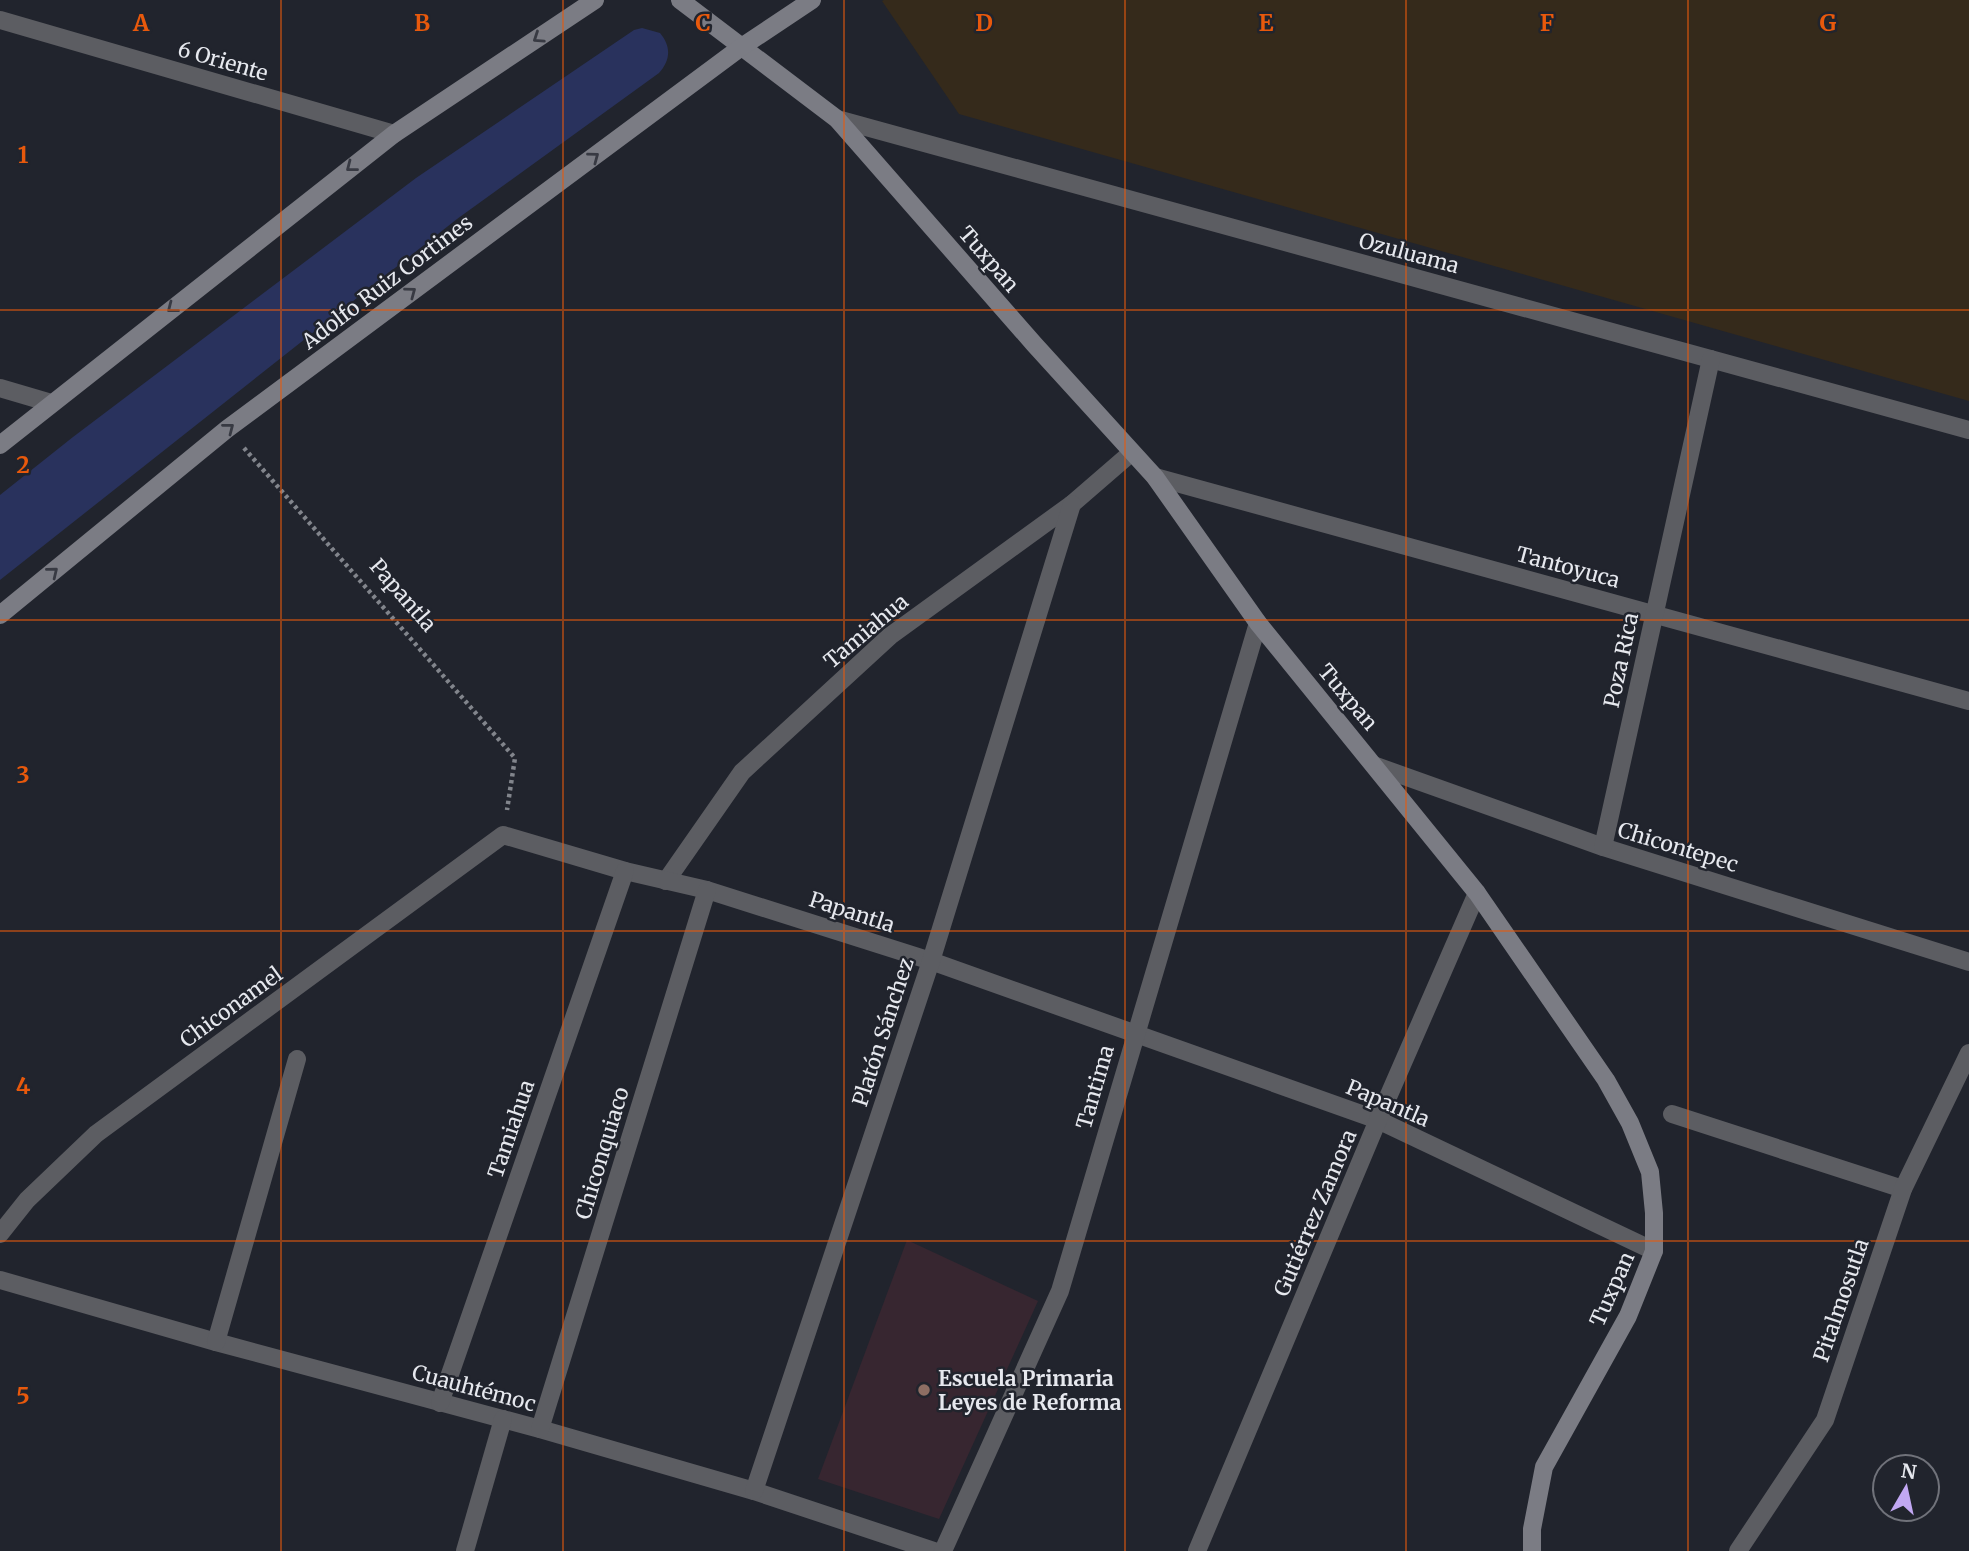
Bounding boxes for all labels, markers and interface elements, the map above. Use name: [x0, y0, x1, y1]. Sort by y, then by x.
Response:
text: A: [132, 8, 150, 37]
text: B: [414, 8, 430, 37]
text: C: [695, 8, 711, 37]
text: D: [975, 8, 993, 37]
text: E: [1258, 8, 1274, 37]
text: F: [1540, 8, 1554, 37]
text: G: [1820, 8, 1837, 37]
one-way arrow: [533, 30, 546, 42]
street label: 6 Oriente: [175, 35, 271, 87]
text: 1: [18, 140, 29, 169]
one-way arrow: [586, 152, 599, 165]
one-way arrow: [347, 159, 359, 172]
street label: Adolfo Ruiz Cortines: [295, 209, 478, 356]
street label: Tuxpan: [953, 220, 1025, 298]
street label: Ozuluama: [1356, 227, 1462, 279]
one-way arrow: [404, 288, 416, 301]
one-way arrow: [168, 299, 180, 312]
one-way arrow: [221, 424, 234, 437]
text: 2: [16, 450, 30, 479]
street label: Tantoyuca: [1513, 540, 1623, 594]
street label: Papantla: [364, 553, 442, 637]
one-way arrow: [44, 568, 57, 580]
street label: Tamiahua: [818, 588, 914, 674]
street label: Poza Rica: [1598, 610, 1644, 710]
street label: Tuxpan: [1312, 658, 1384, 736]
text: 3: [16, 760, 30, 789]
street label: Chicontepec: [1614, 816, 1742, 878]
street label: Papantla: [806, 886, 898, 938]
street label: Platón Sánchez: [846, 954, 920, 1110]
street label: Chiconamel: [174, 960, 288, 1053]
street label: Tantima: [1070, 1042, 1120, 1132]
text: 4: [16, 1071, 31, 1100]
street label: Papantla: [1342, 1073, 1434, 1133]
street label: Tamiahua: [482, 1076, 540, 1182]
street label: Chiconquiaco: [569, 1084, 635, 1222]
street label: Gutiérrez Zamora: [1268, 1126, 1362, 1300]
street label: Pitalmosutla: [1807, 1235, 1875, 1365]
street label: Tuxpan: [1584, 1247, 1640, 1330]
street label: Cuauhtémoc: [409, 1359, 539, 1417]
place label: Escuela Primaria Leyes de Reforma: [938, 1365, 1122, 1416]
text: 5: [16, 1381, 30, 1410]
marker: Escuela Primaria Leyes de Reforma: [916, 1382, 932, 1398]
north arrow: [1871, 1453, 1941, 1523]
text: N: [1899, 1458, 1918, 1484]

